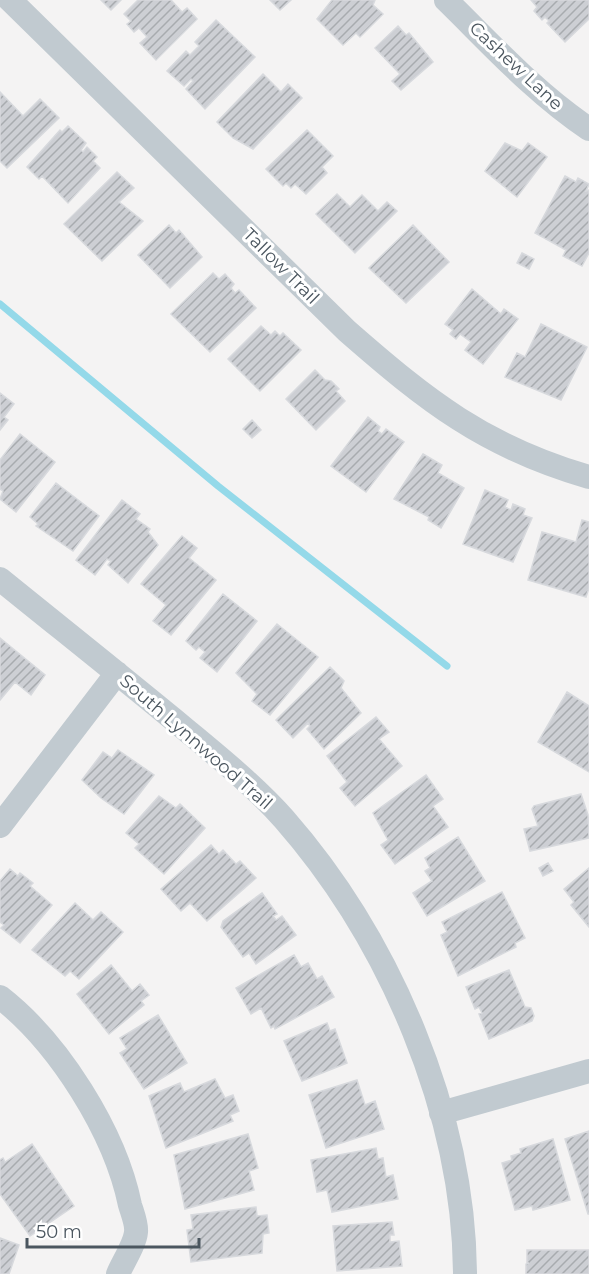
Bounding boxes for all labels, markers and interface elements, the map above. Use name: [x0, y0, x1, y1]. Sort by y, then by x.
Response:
street label: Cashew Lane: [465, 17, 567, 115]
street label: Tallow Trail: [238, 223, 324, 309]
street label: South Lynnwood Trail: [115, 670, 277, 814]
scale bar: [27, 1211, 200, 1249]
text: 50 m: [36, 1221, 82, 1243]

